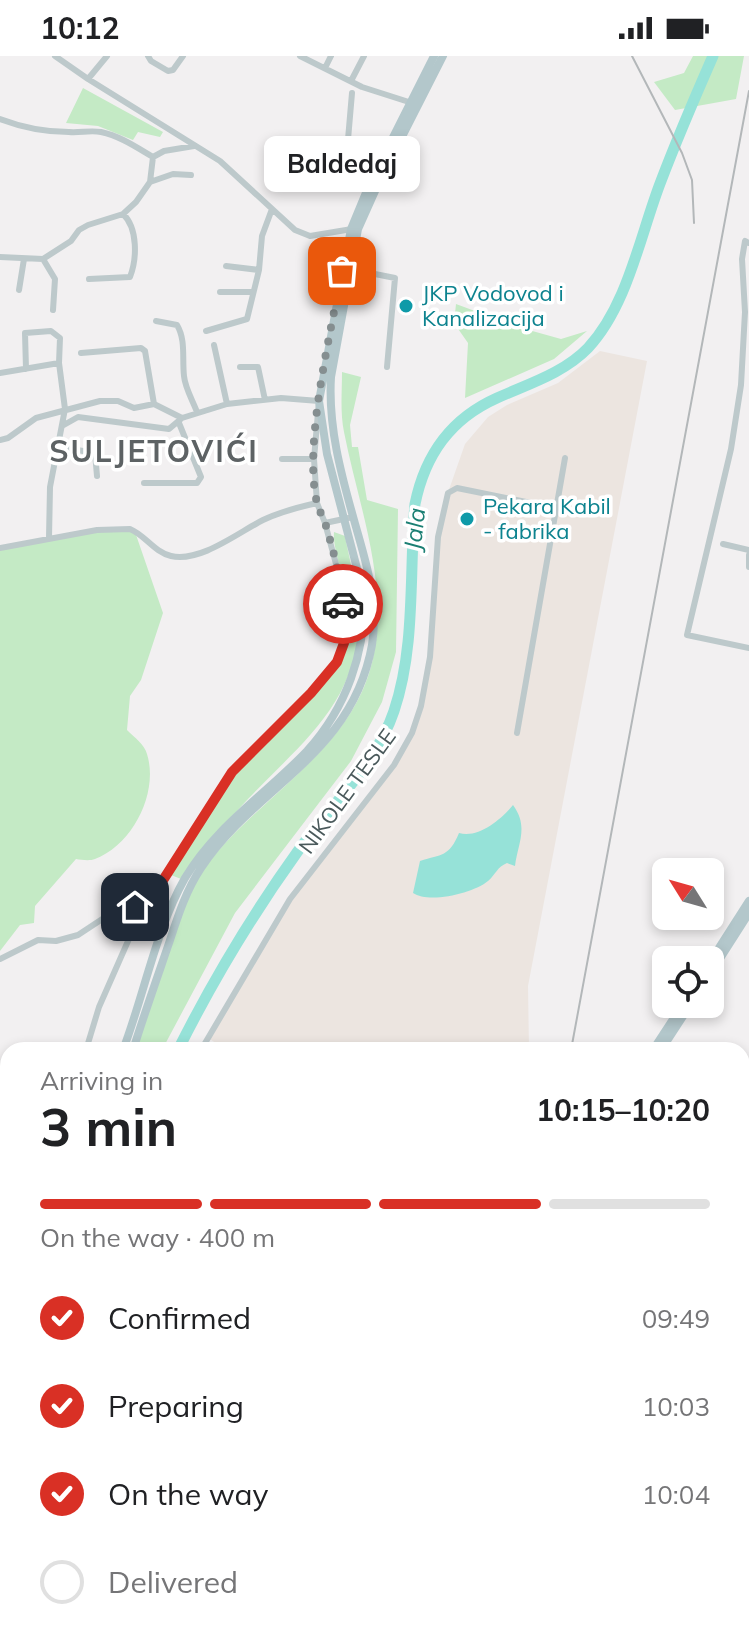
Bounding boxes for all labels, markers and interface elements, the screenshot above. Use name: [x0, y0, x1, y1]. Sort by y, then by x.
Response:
text: 10:12: [40, 9, 119, 47]
callout: Baldedaj: [264, 135, 420, 191]
text: Baldedaj: [287, 147, 397, 180]
pin: [308, 237, 376, 305]
icon: bag: [320, 249, 364, 293]
place label: JKP Vodovod i Kanalizacija: [422, 279, 564, 332]
marker: JKP Vodovod i Kanalizacija: [397, 297, 415, 315]
district label: SULJETOVIĆI: [49, 432, 259, 470]
place label: Pekara Kabil - fabrika: [483, 492, 611, 545]
water label: Jala: [397, 506, 431, 554]
marker: Pekara Kabil - fabrika: [458, 510, 476, 528]
courier: [303, 564, 383, 644]
icon: car: [321, 582, 365, 626]
street label: NIKOLE TESLE: [292, 723, 402, 859]
north arrow: [652, 858, 724, 930]
map controls: [652, 858, 724, 1018]
pin: [101, 873, 169, 941]
icon: home: [113, 885, 157, 929]
button: locate: [652, 946, 724, 1018]
text: Arriving in: [40, 1064, 163, 1097]
text: 10:15–10:20: [536, 1091, 710, 1129]
text: 3 min: [40, 1094, 177, 1159]
text: On the way · 400 m: [40, 1221, 275, 1254]
icon: check: [40, 1296, 84, 1340]
text: Confirmed: [108, 1299, 251, 1337]
text: 09:49: [642, 1302, 710, 1335]
icon: check: [40, 1384, 84, 1428]
text: Preparing: [108, 1387, 244, 1425]
text: 10:03: [642, 1390, 710, 1423]
icon: check: [40, 1472, 84, 1516]
text: On the way: [108, 1475, 268, 1513]
text: 10:04: [642, 1478, 710, 1511]
text: Delivered: [108, 1563, 238, 1601]

